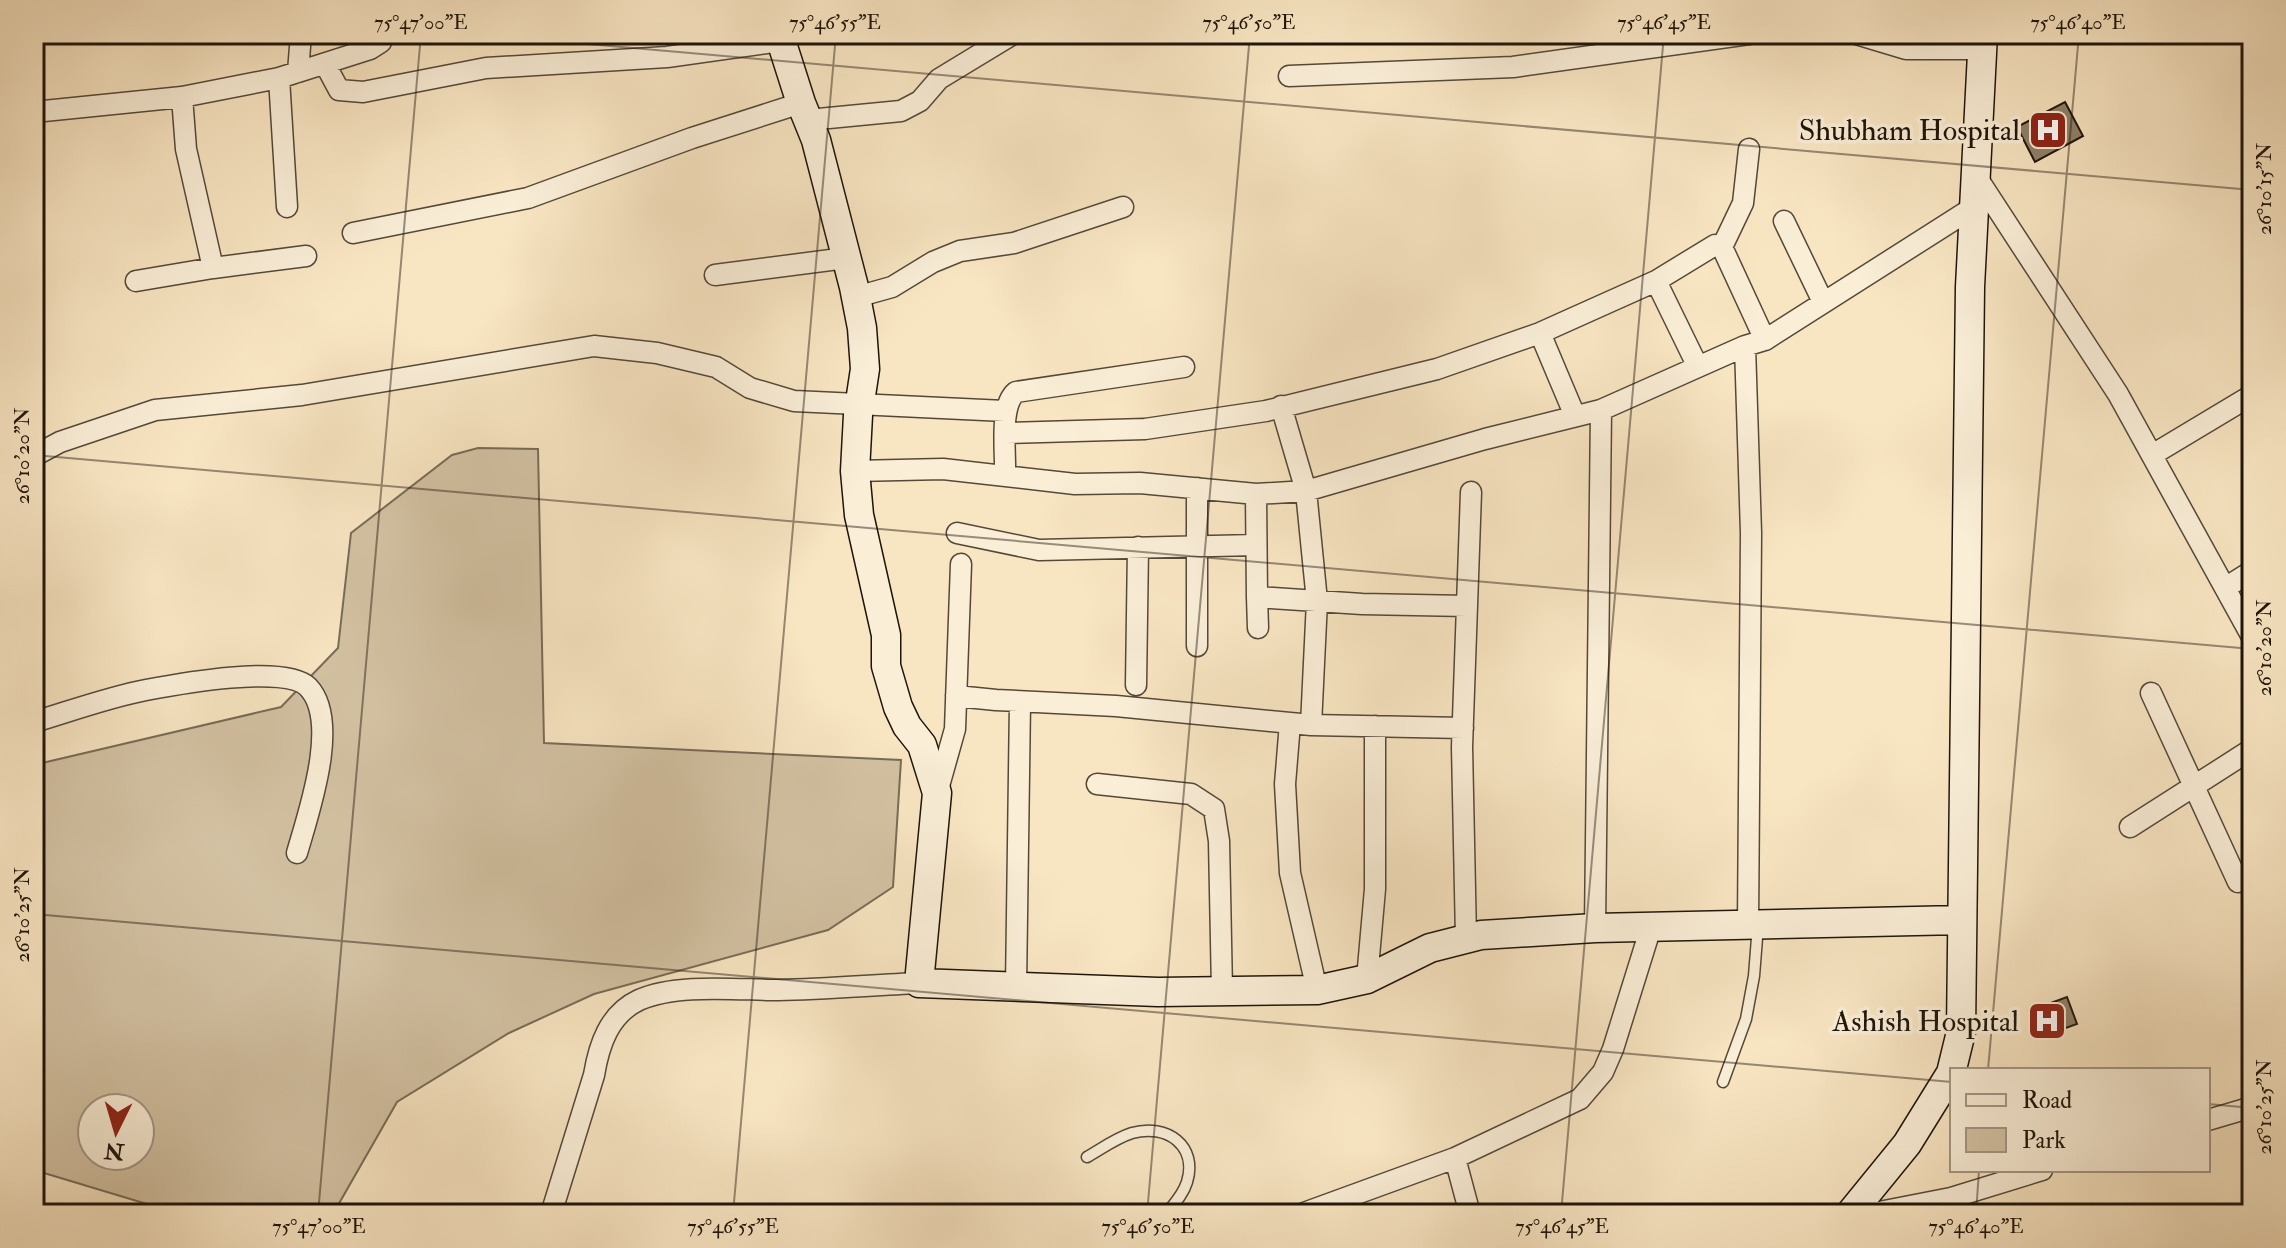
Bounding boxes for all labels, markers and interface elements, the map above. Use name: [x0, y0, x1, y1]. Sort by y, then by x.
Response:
text: 75°47'00"E: [374, 10, 468, 35]
text: 75°46'55"E: [789, 10, 881, 35]
text: 75°46'50"E: [1202, 10, 1296, 35]
text: 75°46'45"E: [1617, 10, 1711, 35]
text: 75°46'40"E: [2030, 10, 2126, 35]
hospital icon: Shubham Hospital: [2027, 109, 2069, 151]
place label: Shubham Hospital: [1799, 112, 2020, 149]
text: 26°10'15"N: [2252, 143, 2277, 235]
text: 26°10'20"N: [10, 408, 35, 504]
text: 26°10'20"N: [2252, 600, 2277, 696]
text: 26°10'25"N: [10, 867, 35, 963]
hospital icon: Ashish Hospital: [2026, 1000, 2068, 1042]
place label: Ashish Hospital: [1831, 1003, 2019, 1040]
text: 26°10'25"N: [2252, 1059, 2277, 1155]
legend: [1950, 1068, 2210, 1172]
text: Road: [2022, 1085, 2072, 1116]
north arrow: [76, 1092, 156, 1172]
text: Park: [2022, 1125, 2066, 1156]
text: N: [103, 1136, 126, 1166]
text: 75°47'00"E: [272, 1214, 366, 1239]
text: 75°46'55"E: [687, 1214, 779, 1239]
text: 75°46'50"E: [1101, 1214, 1195, 1239]
text: 75°46'45"E: [1515, 1214, 1609, 1239]
text: 75°46'40"E: [1928, 1214, 2024, 1239]

